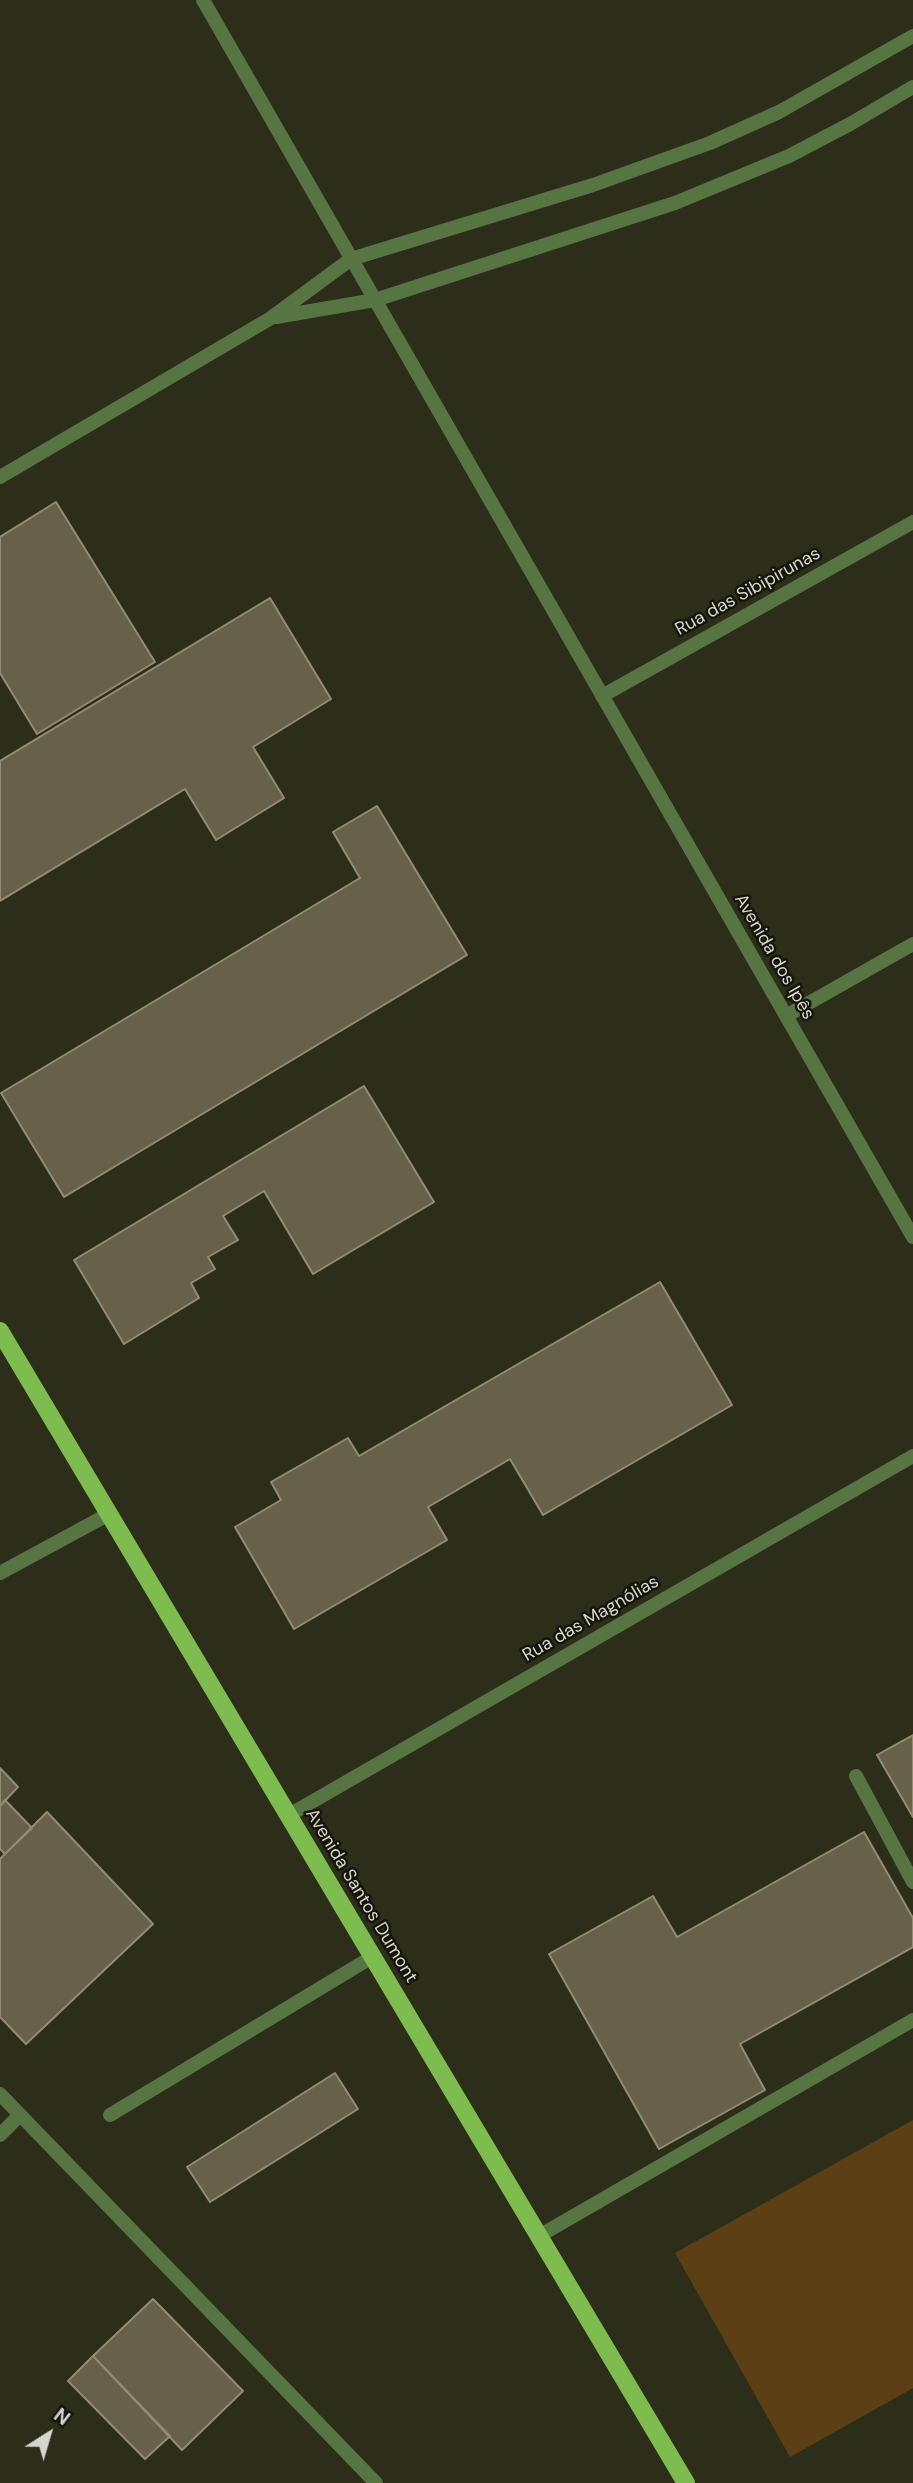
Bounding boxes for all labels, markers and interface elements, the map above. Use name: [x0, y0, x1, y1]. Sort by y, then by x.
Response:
street label: Rua das Sibipirunas: [672, 543, 824, 641]
street label: Avenida dos Ipês: [729, 890, 819, 1024]
street label: Rua das Magnólias: [519, 1571, 663, 1667]
street label: Avenida Santos Dumont: [300, 1805, 422, 1987]
north arrow: [14, 2399, 84, 2469]
text: N: [49, 2403, 75, 2431]

